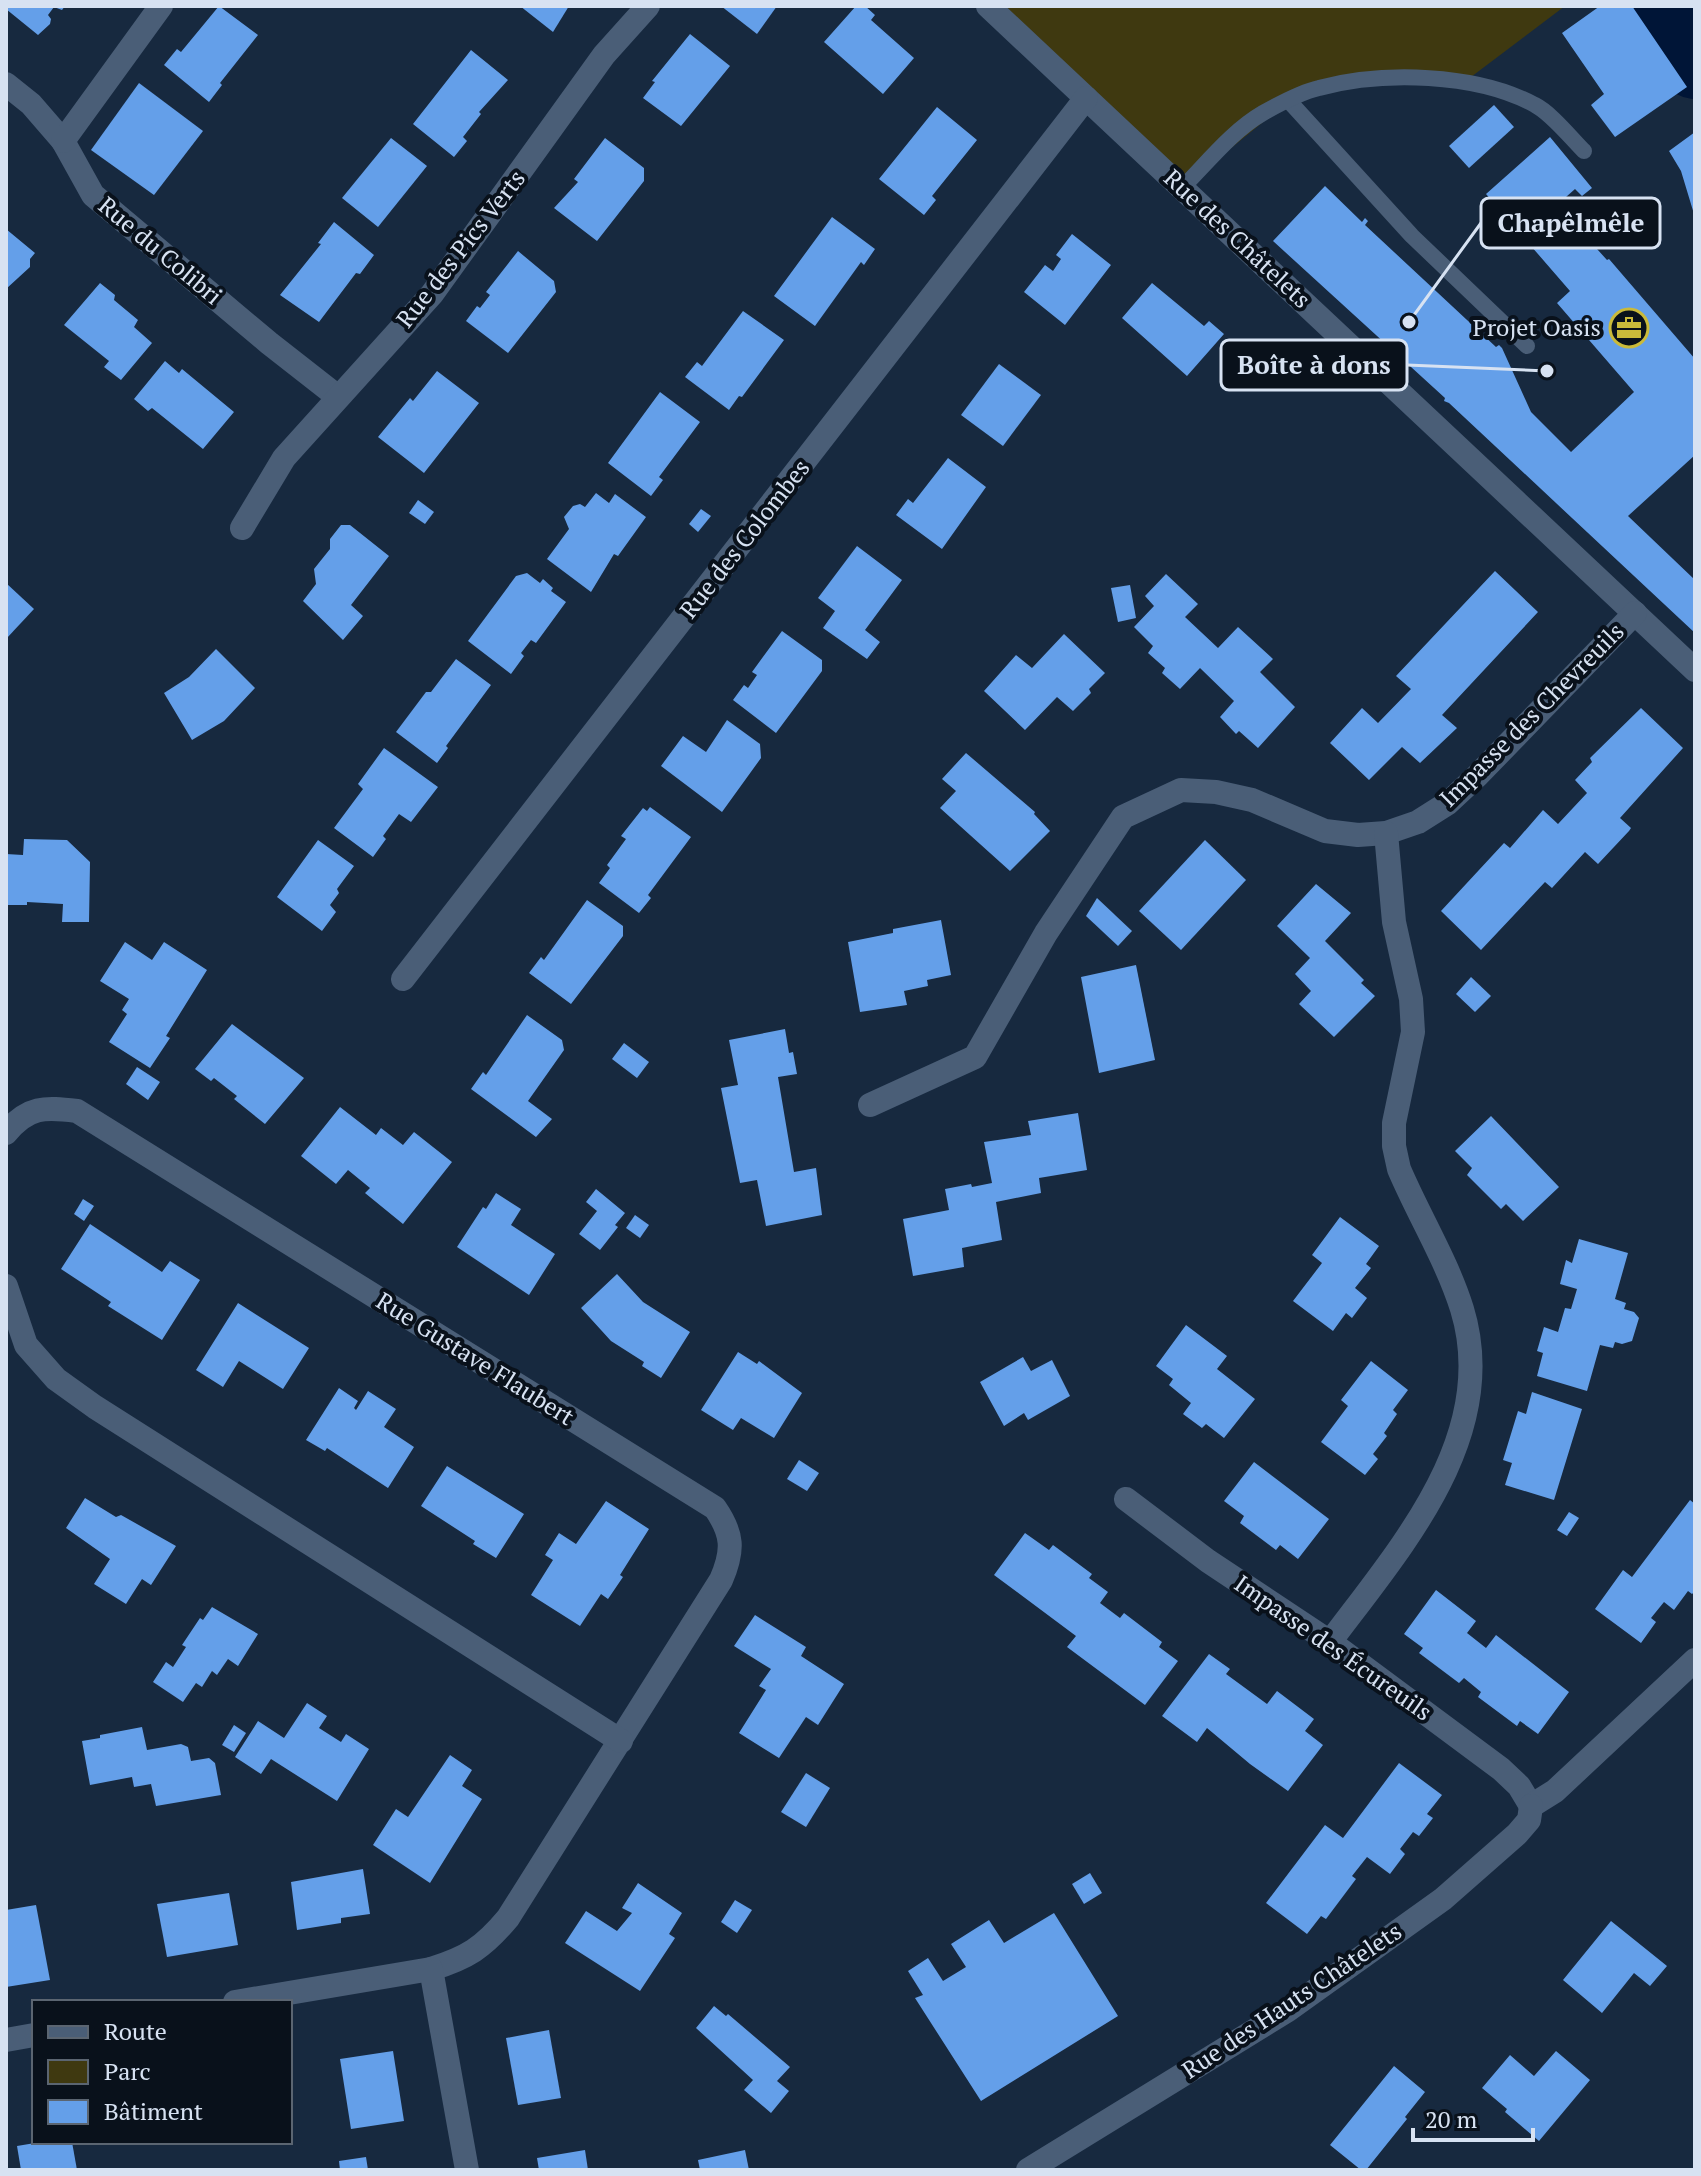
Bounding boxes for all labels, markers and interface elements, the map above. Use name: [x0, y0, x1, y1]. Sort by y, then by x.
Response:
street label: Rue des Châtelets: [1157, 162, 1318, 315]
street label: Rue des Pics Verts: [389, 163, 532, 334]
street label: Rue du Colibri: [92, 189, 229, 311]
callout: Chapêlmêle: [1481, 198, 1660, 248]
text: Chapêlmêle: [1497, 205, 1645, 239]
office icon: Projet Oasis: [1608, 307, 1650, 349]
place label: Projet Oasis: [1473, 311, 1601, 343]
callout: Boîte à dons: [1221, 340, 1407, 390]
text: Boîte à dons: [1237, 347, 1391, 381]
street label: Rue des Colombes: [672, 452, 816, 624]
street label: Impasse des Chevreuils: [1432, 615, 1630, 813]
street label: Rue Gustave Flaubert: [370, 1284, 581, 1432]
street label: Impasse des Écureuils: [1229, 1567, 1439, 1727]
street label: Rue des Hauts Châtelets: [1175, 1915, 1407, 2086]
legend: [32, 2000, 292, 2144]
text: Route: [104, 2015, 167, 2047]
text: Parc: [104, 2055, 151, 2087]
scale bar: [1413, 2092, 1533, 2142]
text: Bâtiment: [104, 2095, 203, 2127]
text: 20 m: [1425, 2103, 1477, 2135]

